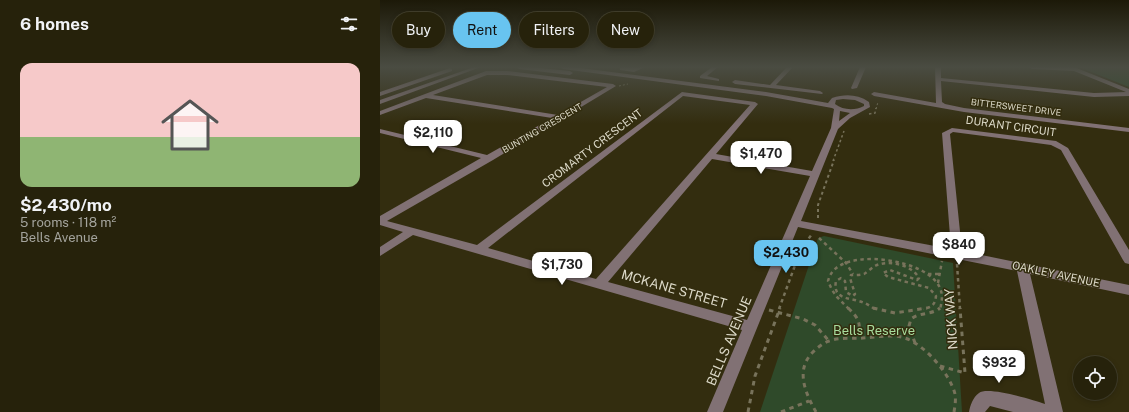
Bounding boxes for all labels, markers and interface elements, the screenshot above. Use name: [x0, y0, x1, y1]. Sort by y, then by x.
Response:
chip: Buy: [392, 12, 445, 48]
chip: Rent: [453, 12, 511, 48]
chip: Filters: [519, 12, 589, 48]
chip: New: [597, 12, 654, 48]
icon: filters: [338, 13, 360, 35]
text: 6 homes: [20, 14, 89, 34]
icon: home: [154, 89, 226, 161]
street label: BITTERSWEET DRIVE: [970, 96, 1062, 118]
street label: BUNTING CRESCENT: [500, 100, 584, 155]
street label: CROMARTY CRESCENT: [539, 106, 645, 190]
street label: DURANT CIRCUIT: [965, 114, 1057, 138]
pin: $2,110: [400, 120, 466, 154]
text: $2,110: [413, 125, 453, 140]
pin: $1,470: [728, 141, 794, 175]
text: $1,470: [740, 146, 782, 161]
text: $2,430/mo: [20, 195, 112, 215]
text: 5 rooms · 118 m²: [20, 215, 116, 230]
text: Bells Avenue: [20, 230, 98, 245]
pin: $840: [935, 232, 983, 266]
text: $840: [942, 237, 976, 252]
pin: $2,430: [753, 240, 819, 274]
text: $2,430: [763, 245, 809, 260]
pin: $1,730: [529, 252, 595, 286]
text: $1,730: [541, 257, 583, 272]
street label: OAKLEY AVENUE: [1011, 259, 1101, 289]
street label: MCKANE STREET: [620, 267, 729, 311]
street label: NICK WAY: [941, 288, 961, 350]
street label: BELLS AVENUE: [703, 294, 755, 388]
park label: Bells Reserve: [833, 323, 915, 338]
pin: $932: [975, 350, 1023, 384]
text: $932: [982, 355, 1016, 370]
map controls: [1073, 356, 1117, 400]
button: locate: [1073, 356, 1117, 400]

